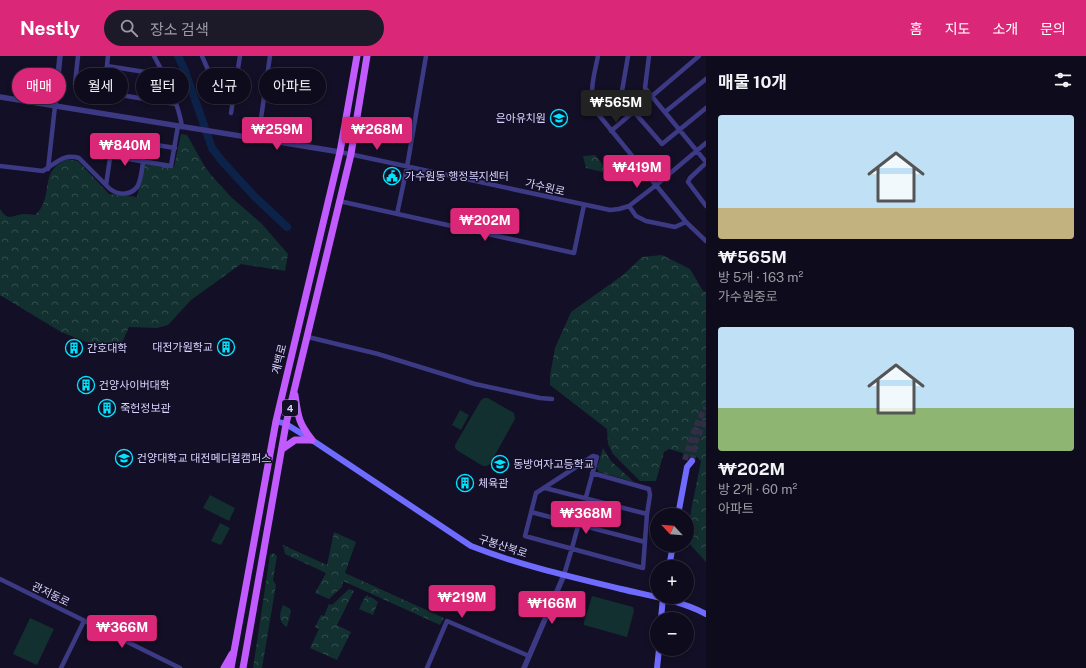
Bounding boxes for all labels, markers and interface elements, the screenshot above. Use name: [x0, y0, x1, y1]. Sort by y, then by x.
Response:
search box: [104, 10, 384, 46]
text: Nestly: [20, 17, 80, 39]
icon: search: [118, 17, 140, 39]
text: 장소 검색: [150, 21, 209, 38]
text: 홈: [910, 21, 923, 37]
text: 지도: [945, 21, 970, 37]
text: 소개: [992, 21, 1018, 37]
text: 문의: [1040, 21, 1066, 37]
chip: 매매: [12, 68, 66, 104]
chip: 월세: [74, 68, 128, 104]
chip: 필터: [136, 68, 189, 104]
chip: 신규: [197, 68, 251, 104]
chip: 아파트: [259, 68, 326, 104]
icon: filters: [1052, 69, 1074, 91]
text: 매물 10개: [718, 72, 787, 92]
pin: ₩565M: [588, 90, 644, 124]
text: ₩565M: [590, 95, 642, 110]
school or university icon: 은아유치원: [549, 108, 569, 128]
place label: 은아유치원: [495, 112, 546, 124]
pin: ₩259M: [249, 117, 305, 151]
pin: ₩268M: [349, 117, 405, 151]
text: ₩259M: [251, 122, 303, 137]
text: ₩268M: [351, 122, 403, 137]
pin: ₩840M: [97, 133, 153, 167]
text: ₩840M: [99, 138, 151, 153]
icon: home: [860, 141, 932, 213]
pin: ₩419M: [609, 155, 665, 189]
text: ₩419M: [612, 160, 662, 175]
public building icon: 가수원동 행정복지센터: [382, 166, 402, 186]
place label: 가수원동 행정복지센터: [405, 170, 509, 182]
street label: 가수원로: [524, 177, 566, 197]
pin: ₩202M: [457, 208, 513, 242]
text: ₩202M: [459, 213, 511, 228]
text: ₩565M: [718, 247, 787, 267]
text: 방 5개 · 163 m²: [718, 270, 803, 285]
text: 가수원중로: [718, 289, 778, 304]
building icon: 대전가원학교: [216, 337, 236, 357]
building icon: 간호대학: [64, 338, 84, 358]
place label: 대전가원학교: [152, 341, 213, 353]
place label: 간호대학: [87, 342, 127, 354]
street label: 계백로: [270, 343, 288, 375]
icon: home: [860, 353, 932, 425]
building icon: 건양사이버대학: [76, 375, 96, 395]
place label: 건양사이버대학: [99, 379, 170, 391]
building icon: 죽헌정보관: [97, 398, 117, 418]
road number: 4: [282, 400, 298, 416]
place label: 죽헌정보관: [120, 402, 171, 414]
school or university icon: 건양대학교 대전메디컬캠퍼스: [114, 448, 134, 468]
place label: 건양대학교 대전메디컬캠퍼스: [137, 452, 271, 464]
school or university icon: 동방여자고등학교: [490, 454, 510, 474]
place label: 동방여자고등학교: [513, 458, 594, 470]
text: ₩202M: [718, 459, 785, 479]
building icon: 체육관: [455, 473, 475, 493]
place label: 체육관: [478, 477, 508, 489]
text: 방 2개 · 60 m²: [718, 482, 797, 497]
pin: ₩368M: [558, 501, 614, 535]
text: 아파트: [718, 501, 754, 516]
text: ₩368M: [560, 506, 612, 521]
north arrow: [650, 508, 694, 552]
map controls: [650, 508, 694, 656]
street label: 구봉산북로: [477, 532, 529, 560]
button: +: [650, 560, 694, 604]
street label: 관저동로: [30, 580, 72, 608]
pin: ₩219M: [434, 585, 490, 619]
text: ₩219M: [438, 590, 486, 605]
pin: ₩166M: [524, 591, 580, 625]
text: ₩166M: [527, 596, 577, 611]
button: −: [650, 612, 694, 656]
pin: ₩366M: [94, 615, 150, 649]
text: ₩366M: [96, 620, 148, 635]

